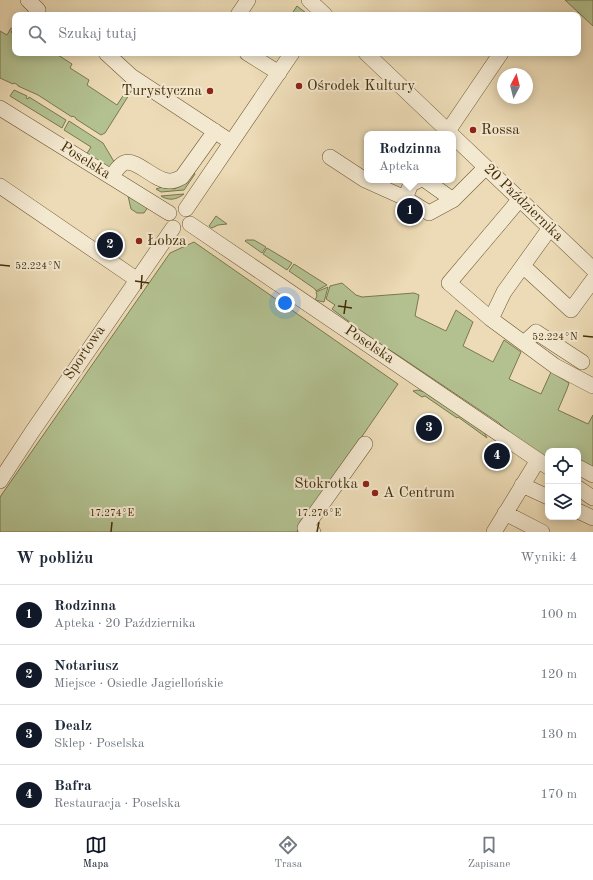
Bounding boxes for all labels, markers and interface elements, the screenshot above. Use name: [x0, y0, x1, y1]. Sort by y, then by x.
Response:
search box: [12, 12, 581, 56]
icon: search: [26, 23, 48, 45]
text: Szukaj tutaj: [58, 27, 137, 42]
north arrow: [497, 68, 533, 104]
place label: Ośrodek Kultury: [307, 79, 415, 94]
marker: Ośrodek Kultury: [294, 81, 304, 91]
place label: Turystyczna: [122, 84, 203, 99]
marker: Turystyczna: [205, 86, 215, 96]
place label: Rossa: [481, 123, 520, 138]
marker: Rossa: [468, 125, 478, 135]
popup: [364, 131, 456, 183]
street label: Poselska: [57, 140, 113, 183]
text: Rodzinna: [379, 142, 441, 157]
text: Apteka: [379, 160, 419, 173]
street label: 20 Października: [480, 161, 566, 245]
pin: 1: [397, 196, 423, 226]
pin: 2: [97, 230, 123, 260]
place label: Łobza: [147, 234, 187, 249]
marker: Łobza: [134, 236, 144, 246]
text: 52.224°N: [15, 261, 61, 271]
your location: [275, 293, 295, 313]
street label: Sportowa: [62, 323, 109, 383]
street label: Poselska: [342, 323, 397, 367]
text: 52.224°N: [532, 332, 578, 342]
pin: 3: [416, 413, 442, 443]
pin: 4: [484, 441, 510, 471]
map controls: [545, 448, 581, 520]
button: locate: [545, 448, 581, 484]
place label: Stokrotka: [294, 477, 359, 492]
marker: Stokrotka: [361, 479, 371, 489]
button: layers: [545, 484, 581, 520]
place label: A Centrum: [383, 486, 455, 501]
marker: A Centrum: [370, 488, 380, 498]
text: 17.274°E: [90, 508, 134, 518]
text: 17.276°E: [297, 508, 341, 518]
text: W pobliżu: [16, 550, 93, 567]
text: Wyniki: 4: [521, 551, 577, 564]
text: Rodzinna: [54, 599, 116, 614]
text: 1: [25, 608, 33, 621]
text: 100 m: [540, 608, 577, 621]
text: Apteka · 20 Października: [54, 617, 195, 630]
text: Notariusz: [54, 659, 119, 674]
text: 2: [25, 668, 33, 681]
text: 120 m: [540, 668, 577, 681]
text: Miejsce · Osiedle Jagiellońskie: [54, 677, 223, 690]
text: Dealz: [54, 719, 92, 734]
text: 3: [25, 728, 33, 741]
text: 130 m: [540, 728, 577, 741]
text: Sklep · Poselska: [54, 737, 145, 750]
text: Bafra: [54, 779, 92, 794]
text: 4: [25, 788, 33, 801]
text: 170 m: [540, 788, 577, 801]
text: Restauracja · Poselska: [54, 797, 180, 810]
tab: Mapa: [83, 834, 109, 872]
tab: Trasa: [274, 834, 302, 872]
tab: Zapisane: [468, 834, 510, 872]

